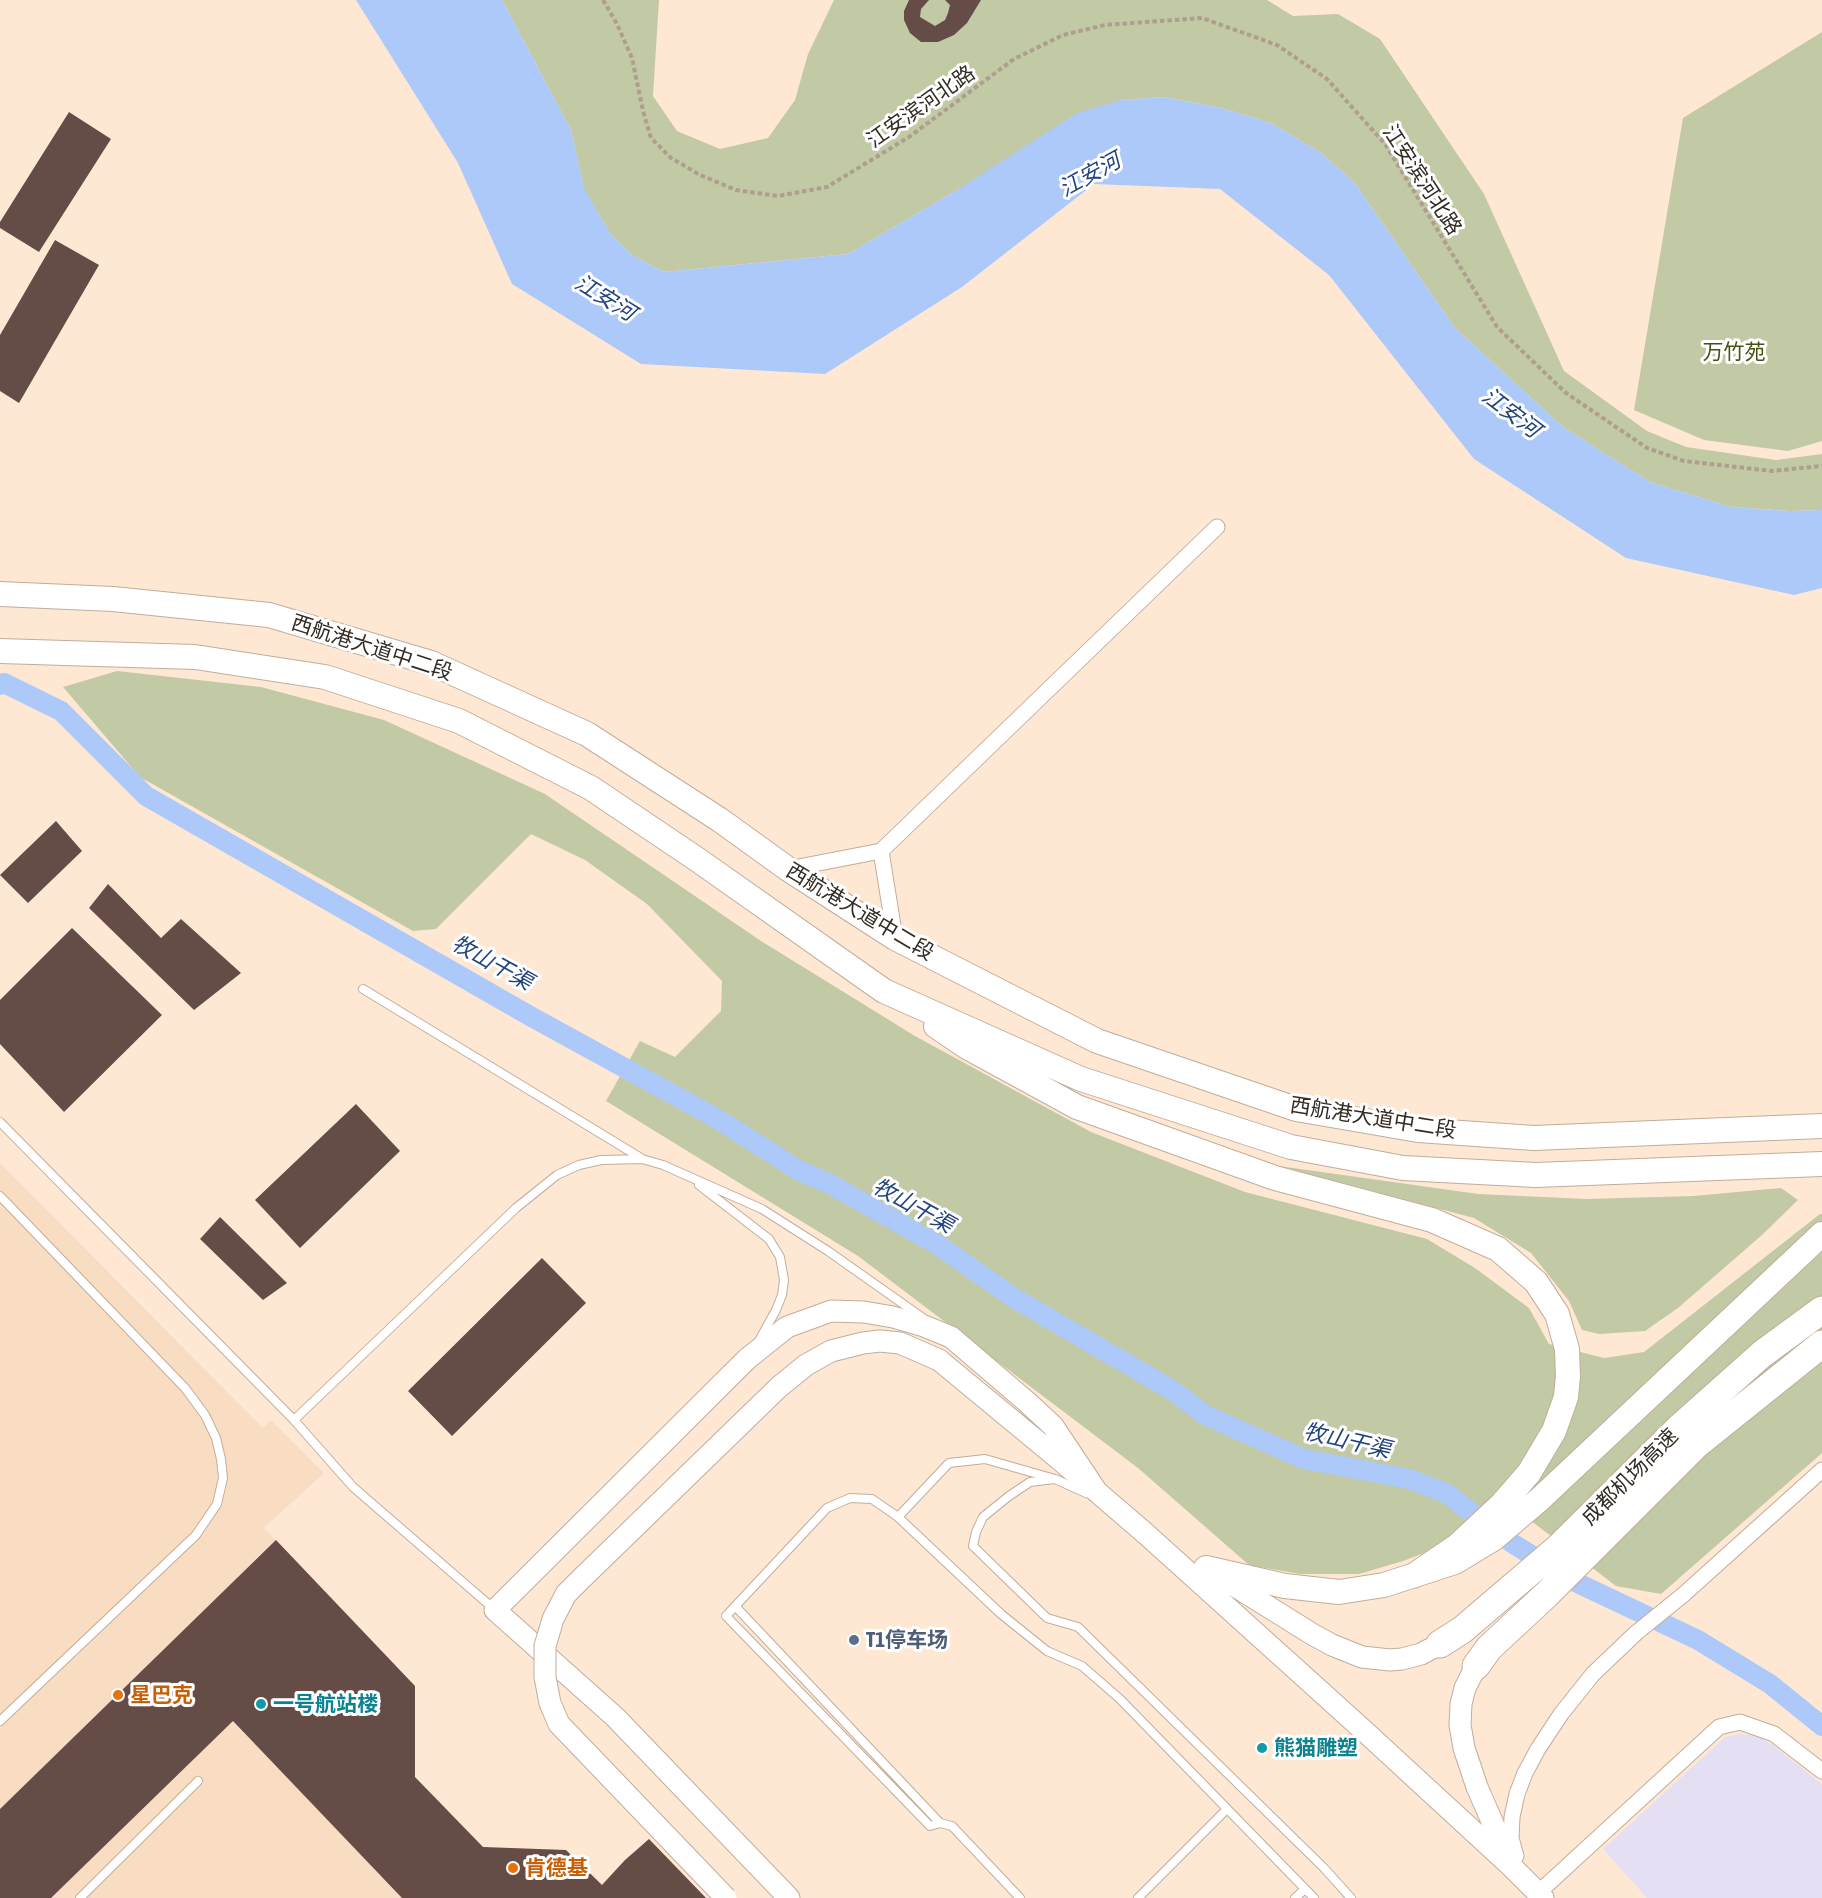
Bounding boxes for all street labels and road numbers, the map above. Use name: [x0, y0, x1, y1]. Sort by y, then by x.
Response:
street label: 江安滨河北路: [862, 61, 980, 153]
street label: 江安滨河北路: [1377, 120, 1467, 240]
street label: 西航港大道中二段: [288, 610, 456, 686]
street label: 西航港大道中二段: [782, 858, 938, 966]
street label: 西航港大道中二段: [1288, 1092, 1458, 1144]
street label: 成都机场高速: [1577, 1424, 1683, 1530]

